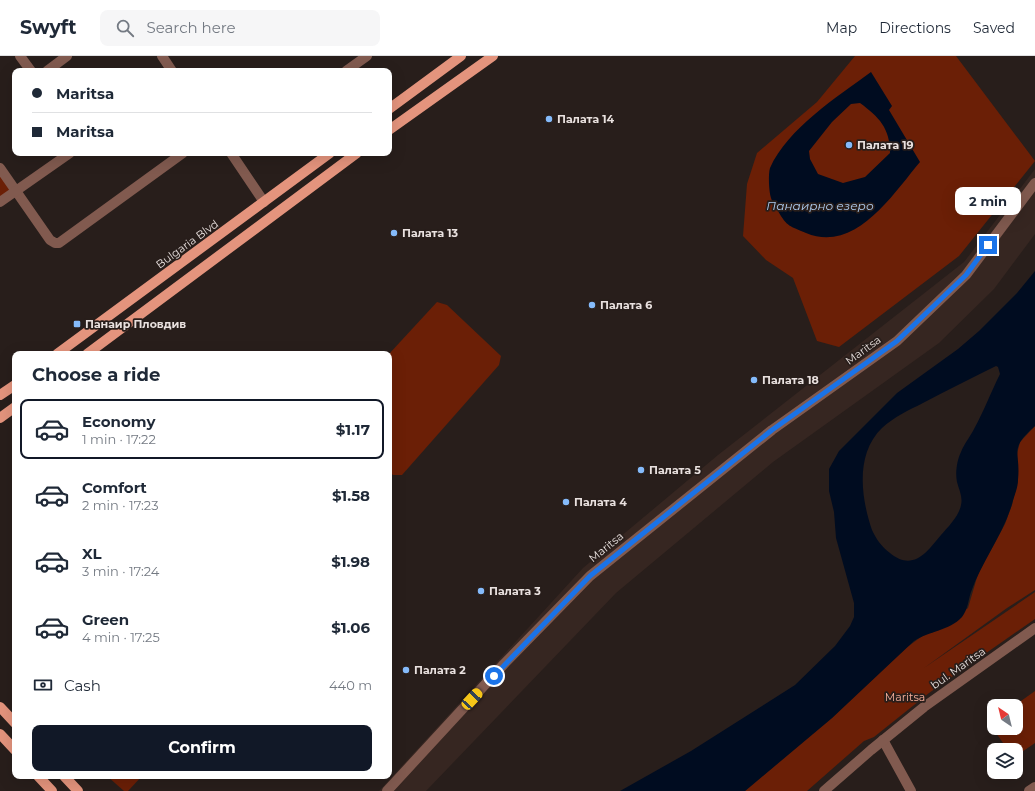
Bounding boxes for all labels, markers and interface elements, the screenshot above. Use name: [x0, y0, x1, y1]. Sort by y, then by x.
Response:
search box: [100, 10, 380, 46]
text: Swyft: [20, 16, 76, 39]
icon: search: [114, 17, 136, 39]
text: Search here: [146, 18, 236, 37]
text: Map: [826, 19, 857, 37]
text: Directions: [879, 19, 951, 37]
text: Saved: [973, 19, 1015, 37]
text: Maritsa: [56, 84, 114, 103]
place label: Палата 14: [557, 112, 614, 126]
marker: Палата 14: [544, 114, 554, 124]
text: Maritsa: [56, 122, 114, 141]
place label: Палата 19: [857, 138, 914, 152]
marker: Палата 19: [844, 140, 854, 150]
callout: 2 min: [955, 187, 1021, 215]
text: 2 min: [969, 193, 1007, 209]
water label: Панаирно езеро: [766, 198, 874, 213]
street label: Bulgaria Blvd: [153, 217, 221, 271]
place label: Палата 13: [402, 226, 458, 240]
marker: Палата 13: [389, 228, 399, 238]
route end: [979, 236, 997, 254]
place label: Палата 6: [600, 298, 652, 312]
marker: Палата 6: [587, 300, 597, 310]
place label: Панаир Пловдив: [85, 317, 186, 331]
marker: Панаир Пловдив: [72, 319, 82, 329]
street label: Maritsa: [842, 332, 884, 368]
text: Choose a ride: [32, 364, 160, 386]
place label: Палата 18: [762, 373, 819, 387]
marker: Палата 18: [749, 375, 759, 385]
icon: car: [34, 411, 70, 447]
text: Economy: [82, 412, 155, 431]
text: $1.17: [336, 420, 370, 439]
text: 1 min · 17:22: [82, 431, 156, 447]
place label: Палата 5: [649, 463, 701, 477]
marker: Палата 5: [636, 465, 646, 475]
icon: car: [34, 477, 70, 513]
text: Comfort: [82, 478, 147, 497]
text: $1.58: [332, 486, 370, 505]
place label: Палата 4: [574, 495, 627, 509]
text: 2 min · 17:23: [82, 497, 159, 513]
marker: Палата 4: [561, 497, 571, 507]
street label: Maritsa: [586, 529, 626, 565]
icon: car: [34, 543, 70, 579]
text: XL: [82, 544, 101, 563]
text: $1.98: [331, 552, 370, 571]
text: 3 min · 17:24: [82, 563, 159, 579]
place label: Палата 3: [489, 584, 541, 598]
marker: Палата 3: [476, 586, 486, 596]
icon: car: [34, 609, 70, 645]
text: Green: [82, 610, 129, 629]
text: $1.06: [331, 618, 370, 637]
text: 4 min · 17:25: [82, 629, 160, 645]
street label: bul. Maritsa: [928, 644, 988, 692]
place label: Палата 2: [414, 663, 466, 677]
marker: Палата 2: [401, 665, 411, 675]
route start: [485, 667, 503, 685]
icon: cash: [32, 674, 54, 696]
text: Cash: [64, 676, 101, 695]
text: 440 m: [329, 677, 372, 693]
car: [459, 686, 485, 712]
park label: Maritsa: [885, 690, 925, 704]
north arrow: [987, 699, 1023, 735]
map controls: [987, 699, 1023, 779]
button: Confirm: [32, 725, 372, 771]
button: layers: [987, 743, 1023, 779]

